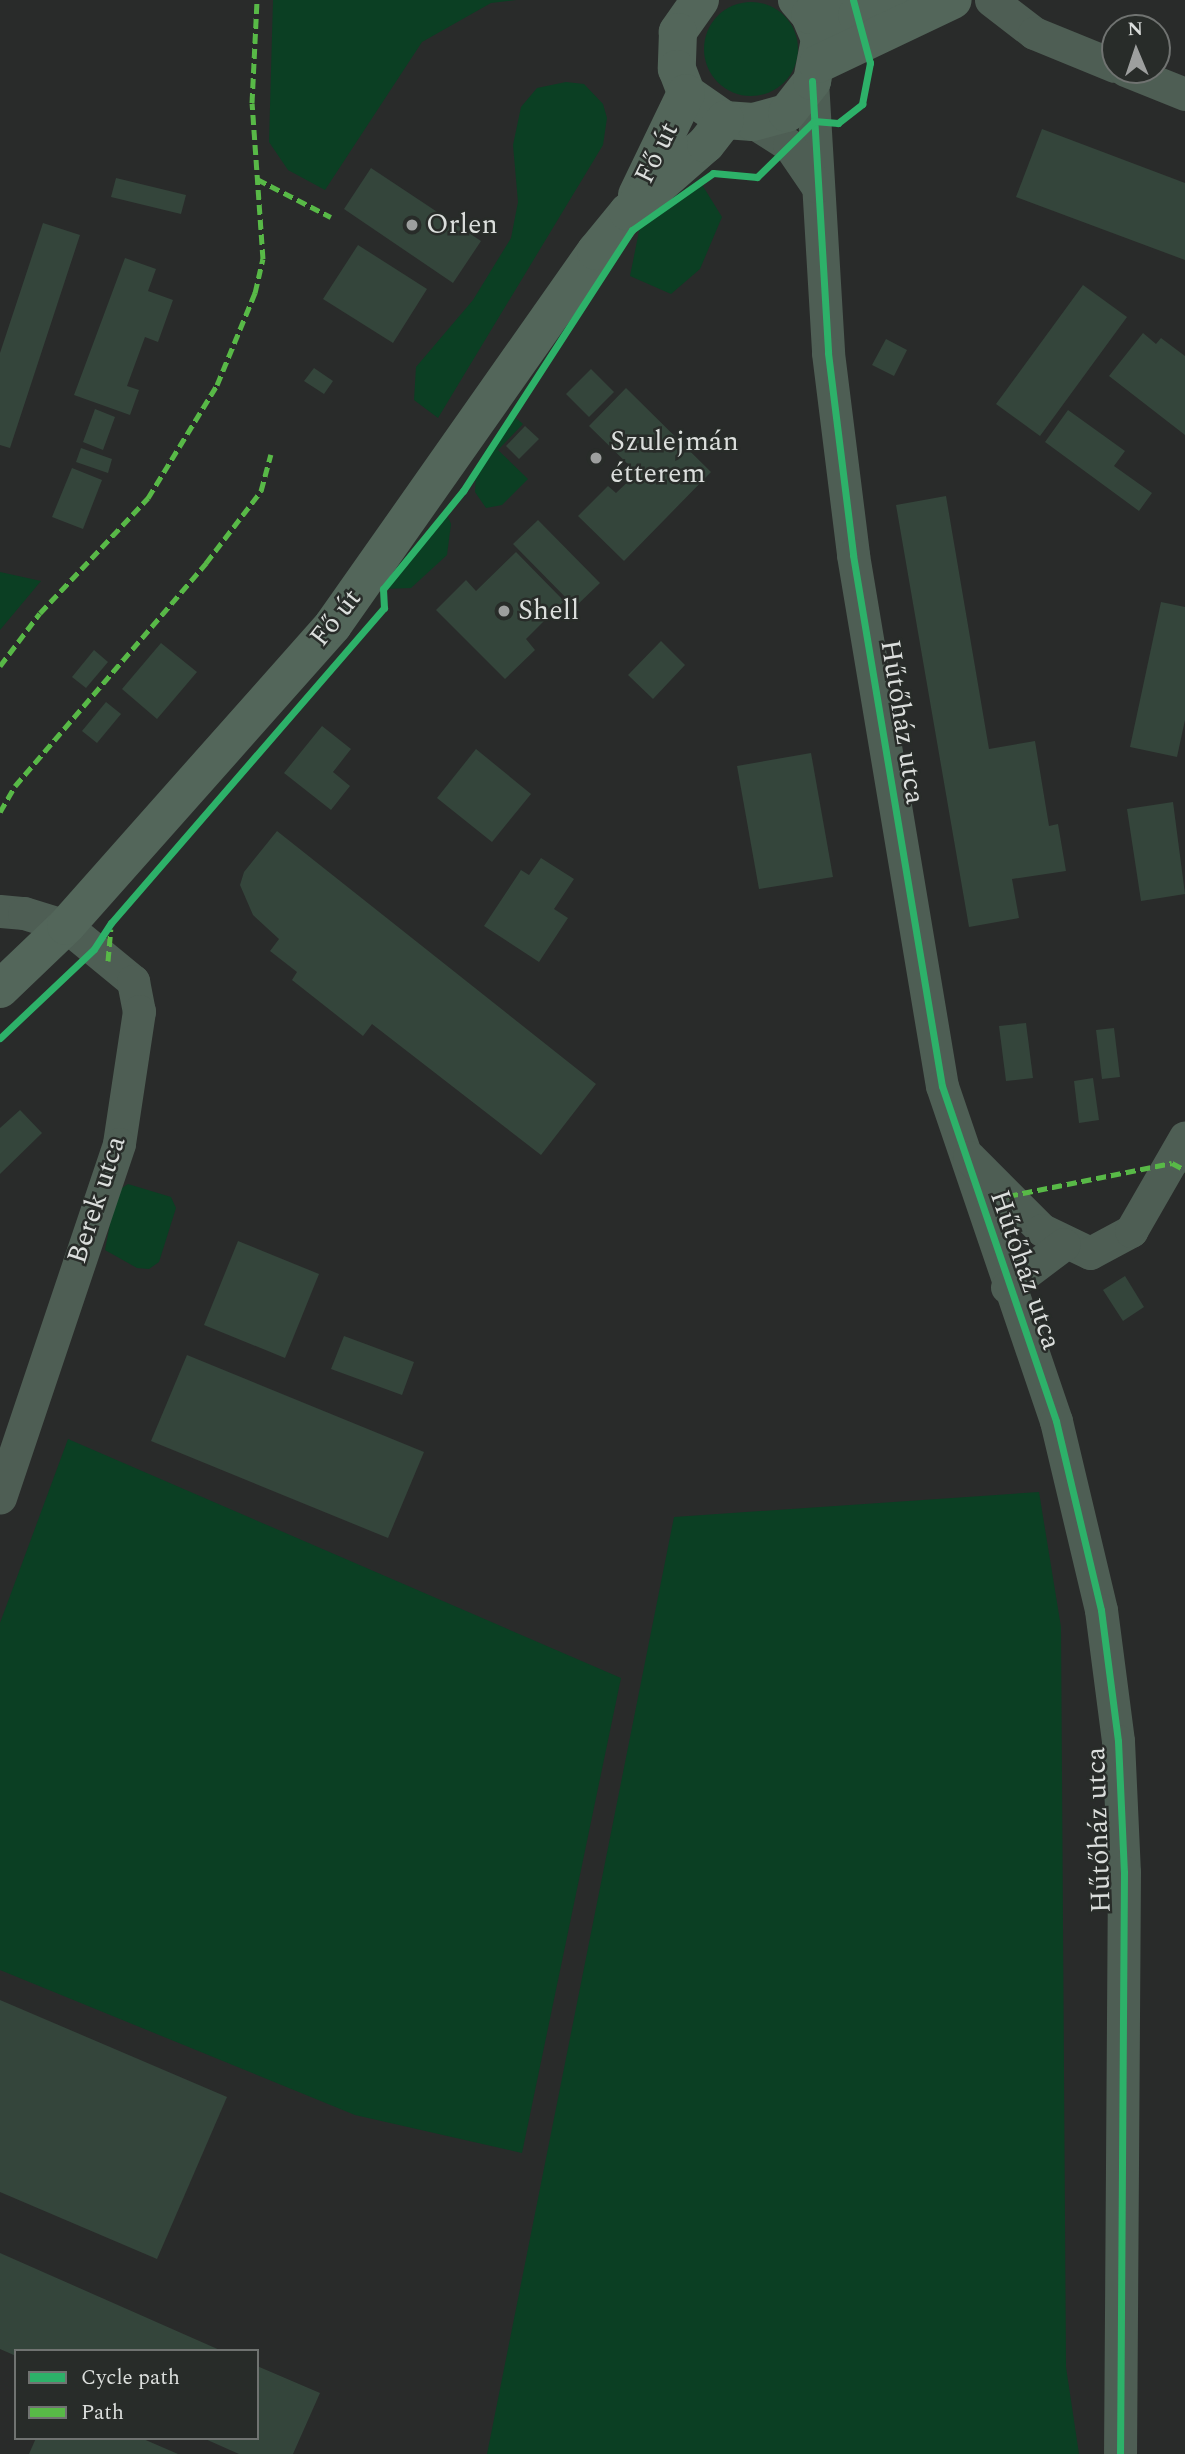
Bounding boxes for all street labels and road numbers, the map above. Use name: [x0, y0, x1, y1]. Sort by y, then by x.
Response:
street label: Fő út: [628, 117, 686, 189]
street label: Fő út: [303, 582, 369, 654]
street label: Hűtőház utca: [872, 637, 932, 807]
street label: Berek utca: [61, 1132, 133, 1268]
street label: Hűtőház utca: [982, 1186, 1068, 1354]
street label: Hűtőház utca: [1079, 1746, 1119, 1914]

